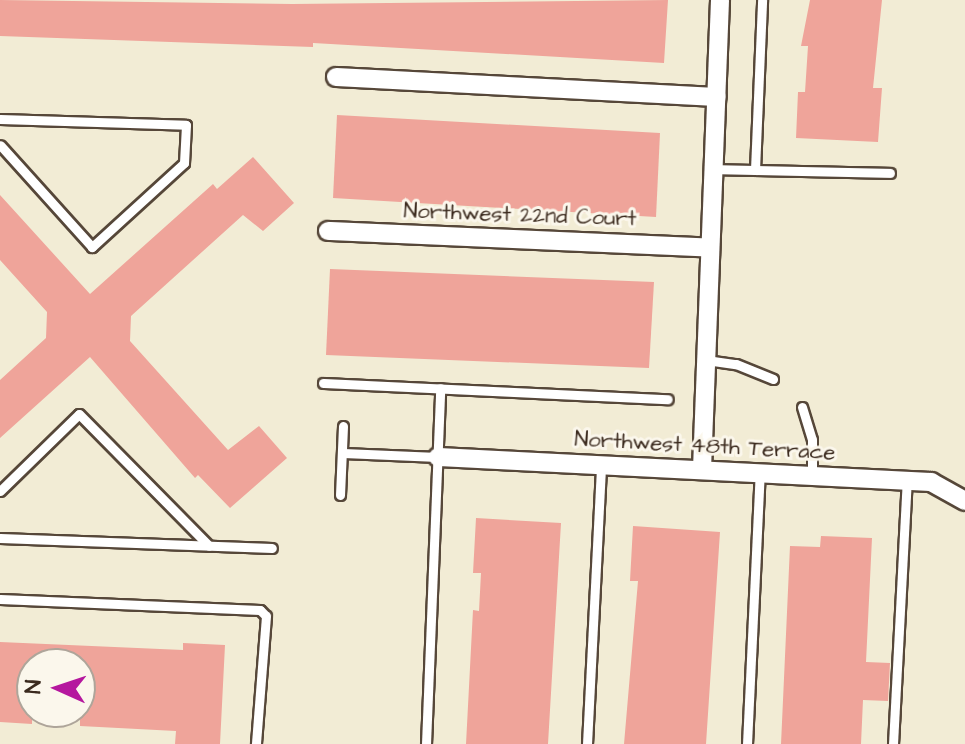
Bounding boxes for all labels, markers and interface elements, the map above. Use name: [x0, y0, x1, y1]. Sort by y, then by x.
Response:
street label: Northwest 22nd Court: [403, 198, 637, 232]
street label: Northwest 48th Terrace: [574, 426, 836, 466]
north arrow: [16, 648, 96, 728]
text: N: [18, 679, 49, 695]

